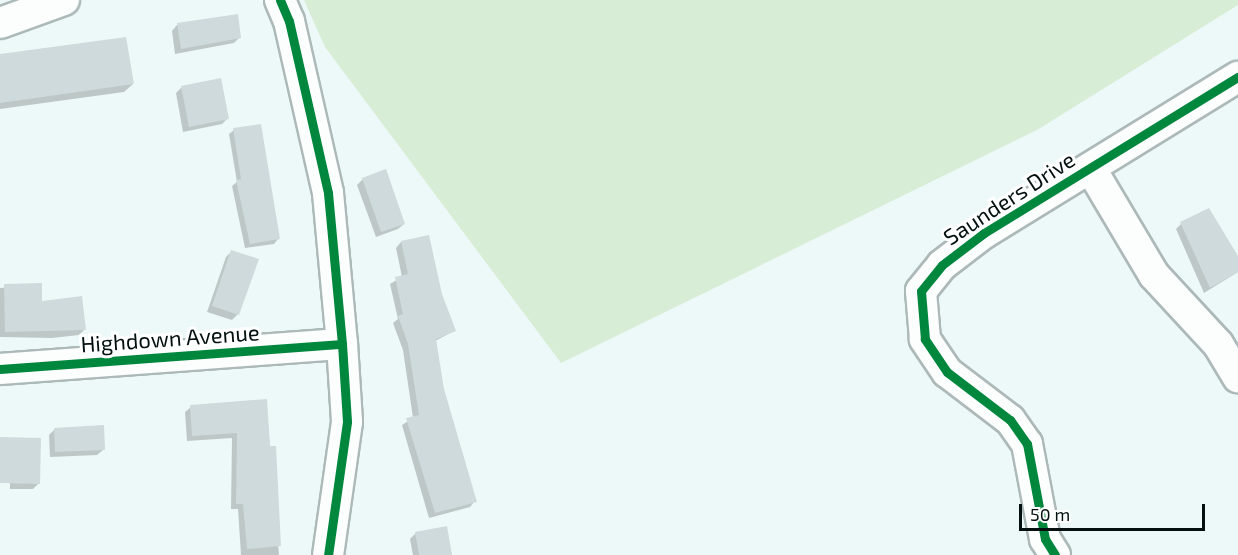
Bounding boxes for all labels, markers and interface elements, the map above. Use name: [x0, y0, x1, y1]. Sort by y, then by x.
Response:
street label: Saunders Drive: [938, 146, 1080, 250]
street label: Highdown Avenue: [79, 319, 261, 357]
scale bar: [1022, 492, 1208, 530]
text: 50 m: [1030, 503, 1070, 525]

